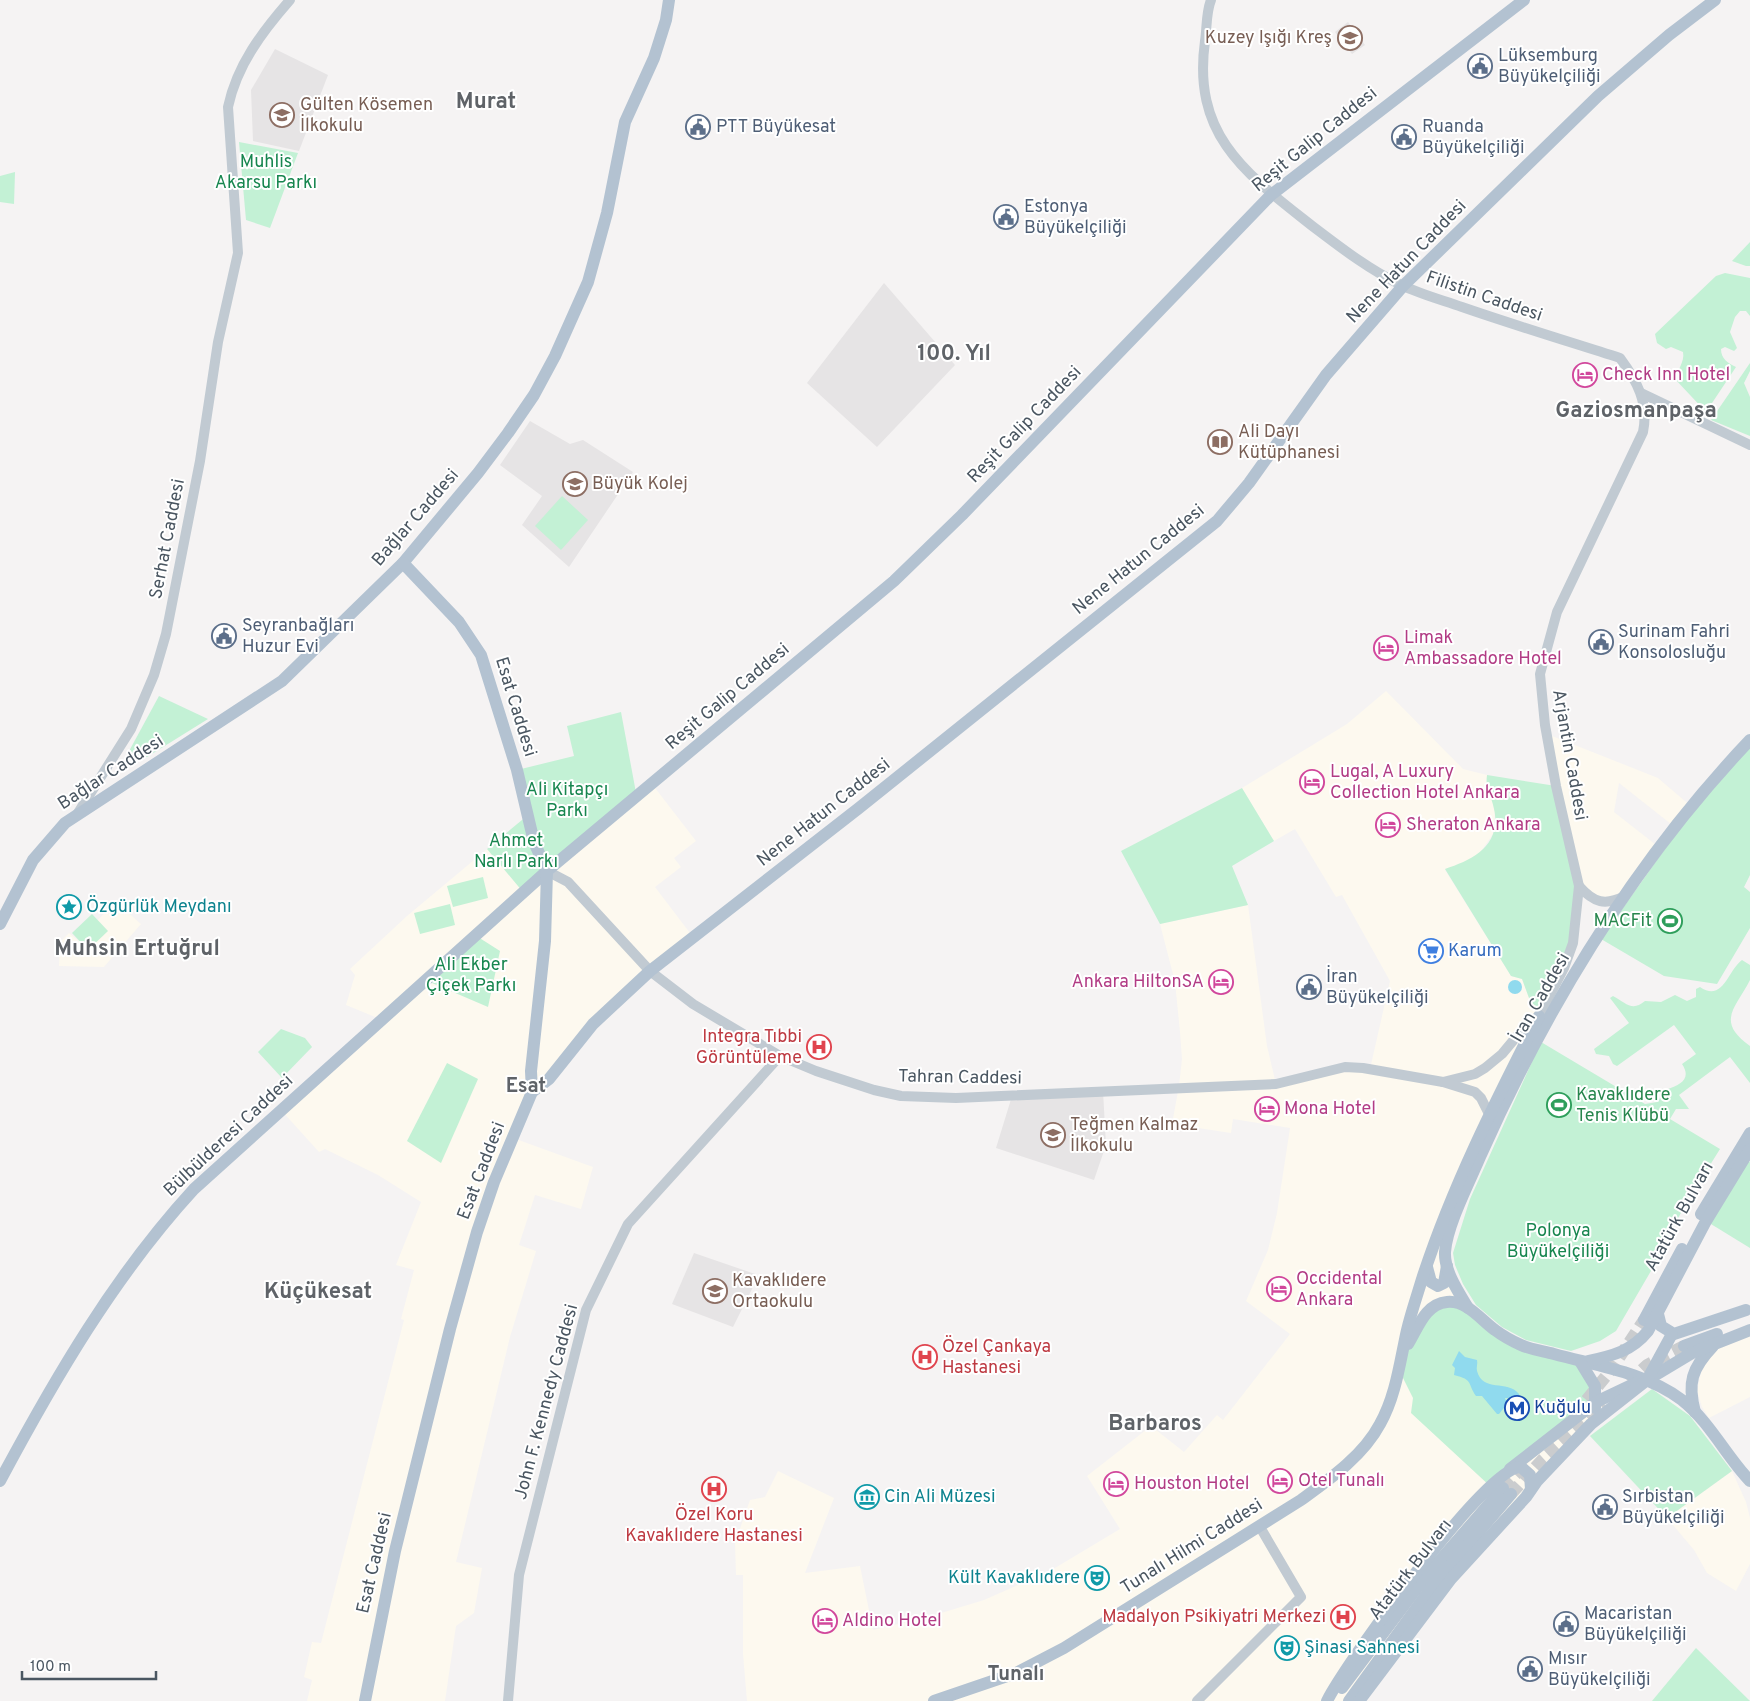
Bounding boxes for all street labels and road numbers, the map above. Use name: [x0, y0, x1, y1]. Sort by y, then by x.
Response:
street label: Reşit Galip Caddesi: [1248, 82, 1382, 198]
street label: Nene Hatun Caddesi: [1342, 195, 1472, 329]
street label: Filistin Caddesi: [1423, 266, 1545, 328]
street label: Reşit Galip Caddesi: [963, 361, 1087, 489]
street label: Bağlar Caddesi: [367, 465, 465, 571]
street label: Serhat Caddesi: [145, 477, 191, 601]
street label: Nene Hatun Caddesi: [1068, 500, 1210, 620]
street label: Reşit Galip Caddesi: [661, 638, 795, 756]
street label: Esat Caddesi: [489, 654, 541, 760]
street label: Arjantin Caddesi: [1546, 688, 1592, 822]
street label: Bağlar Caddesi: [54, 730, 168, 816]
street label: Nene Hatun Caddesi: [753, 754, 895, 872]
street label: İran Caddesi: [1504, 948, 1576, 1047]
street label: Tahran Caddesi: [898, 1065, 1022, 1091]
street label: Bülbülderesi Caddesi: [159, 1070, 299, 1202]
street label: Esat Caddesi: [453, 1119, 511, 1223]
street label: Atatürk Bulvarı: [1640, 1158, 1720, 1276]
street label: John F. Kennedy Caddesi: [510, 1302, 584, 1502]
street label: Tunalı Hilmi Caddesi: [1117, 1494, 1267, 1600]
street label: Esat Caddesi: [352, 1510, 398, 1616]
street label: Atatürk Bulvarı: [1364, 1515, 1458, 1625]

